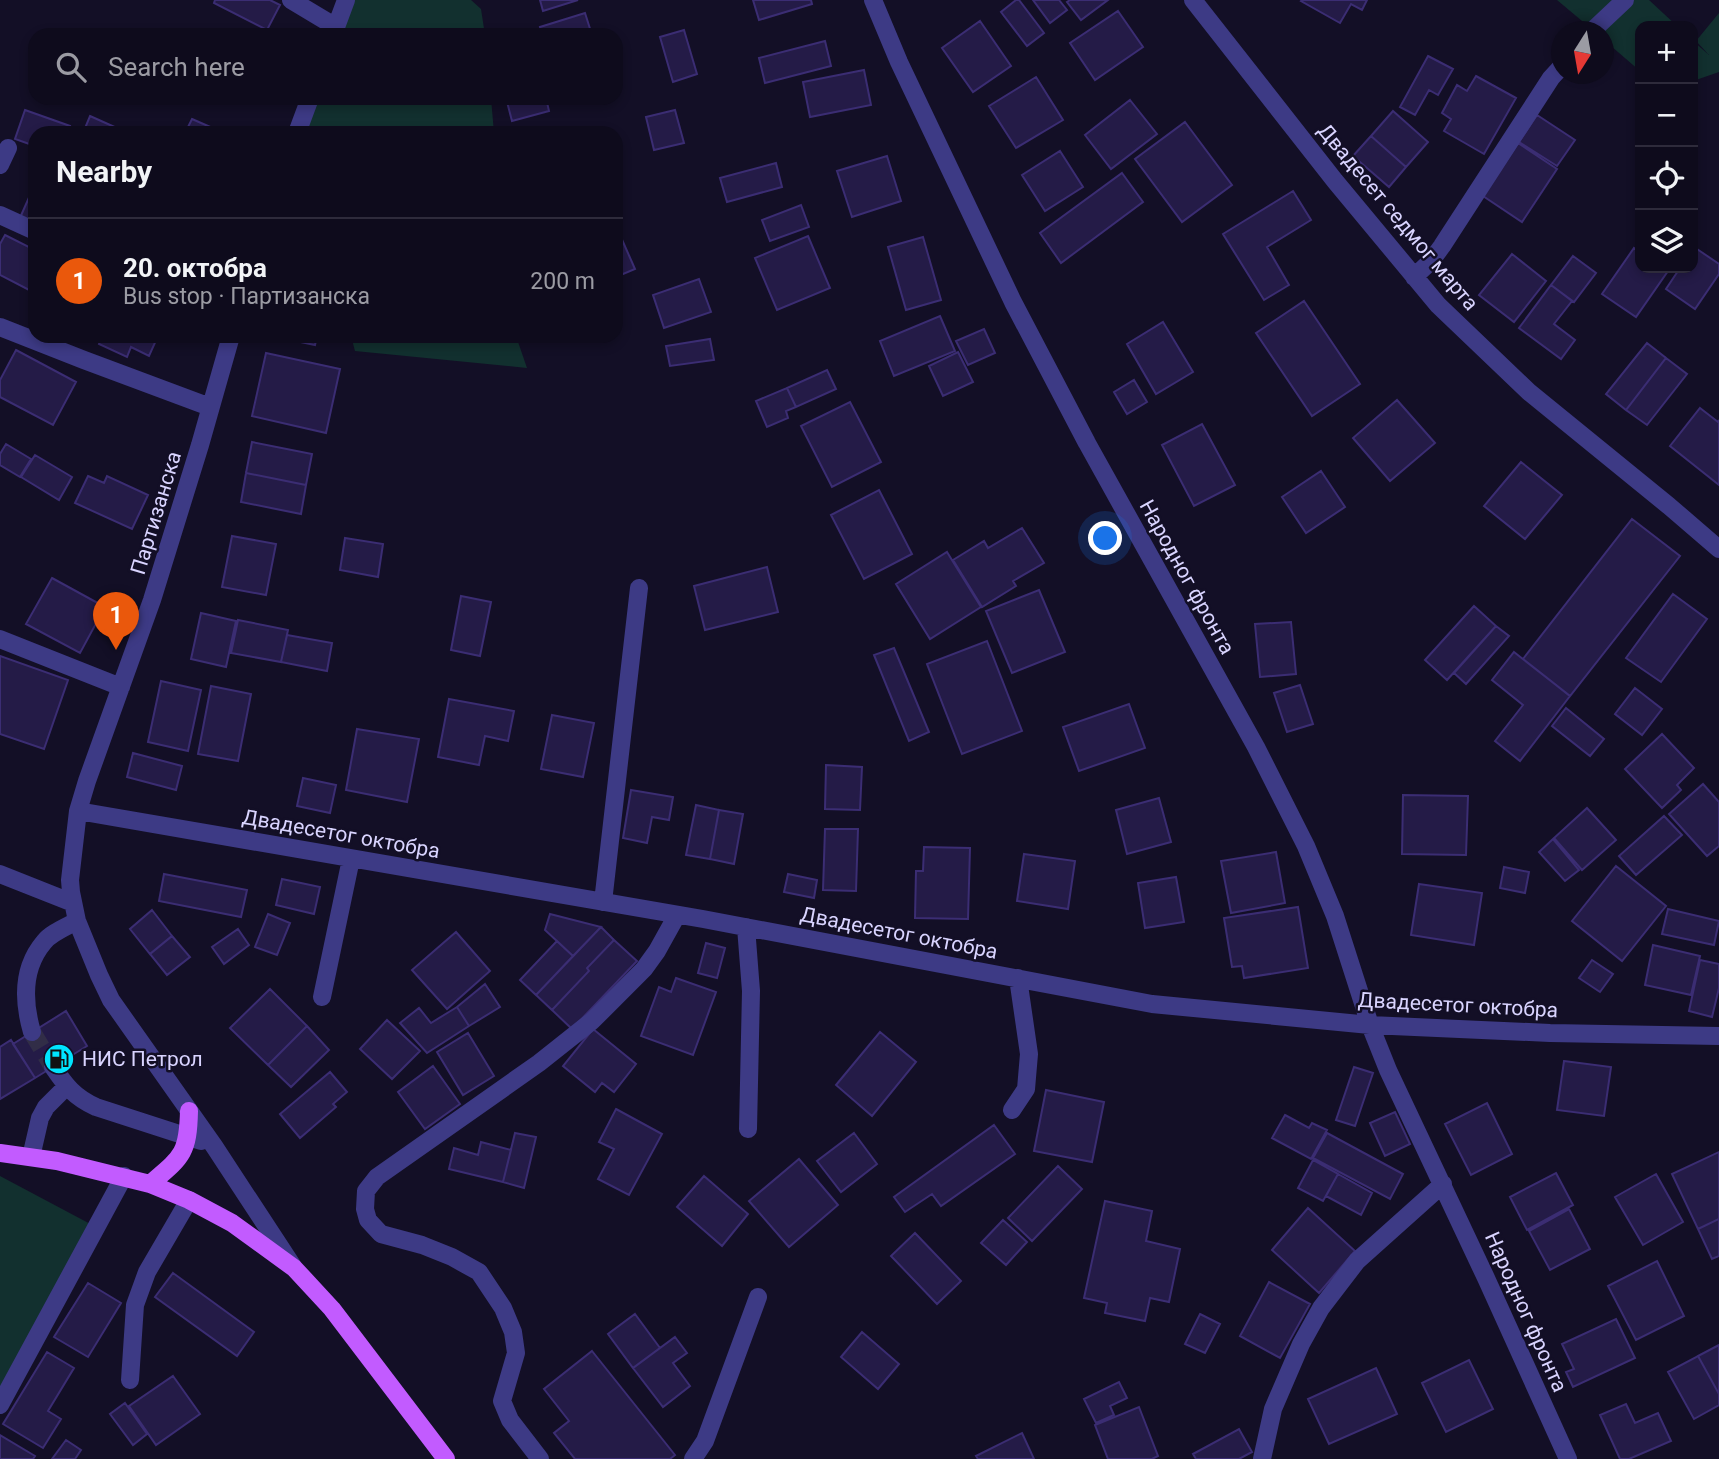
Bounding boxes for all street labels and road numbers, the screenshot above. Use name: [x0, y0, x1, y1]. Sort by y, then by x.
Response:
street label: Двадесет седмог марта: [1313, 119, 1483, 315]
street label: Партизанска: [126, 448, 186, 578]
street label: Народног фронта: [1135, 496, 1239, 658]
street label: Двадесетог октобра: [240, 805, 442, 863]
street label: Двадесетог октобра: [798, 902, 1000, 964]
street label: Двадесетог октобра: [1357, 988, 1559, 1022]
street label: Народног фронта: [1480, 1228, 1572, 1396]

